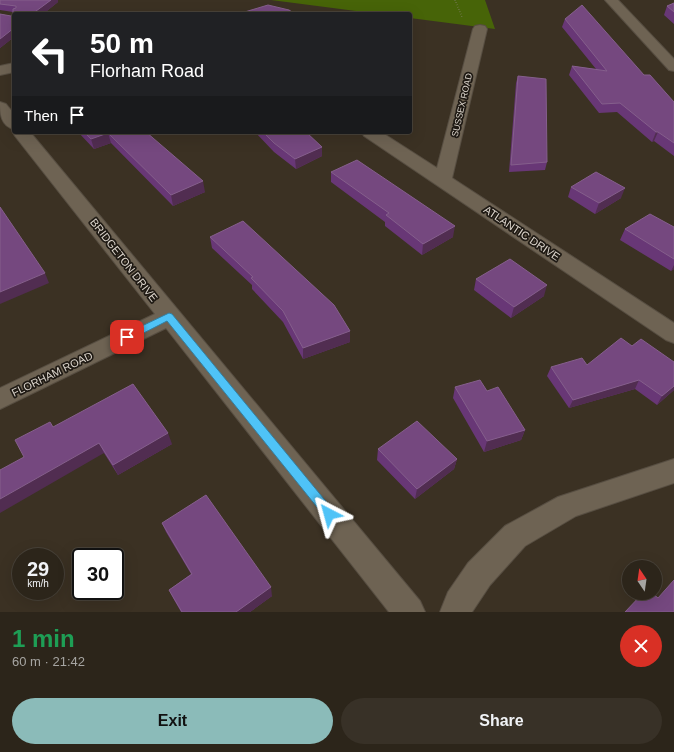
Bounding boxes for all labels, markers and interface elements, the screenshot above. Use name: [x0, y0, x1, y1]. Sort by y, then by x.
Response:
icon: left: [24, 28, 76, 80]
text: 50 m: [90, 28, 154, 59]
text: Florham Road: [90, 61, 204, 81]
street label: SUSSEX ROAD: [450, 72, 474, 138]
icon: arrive: [66, 104, 88, 126]
text: Then: [24, 107, 58, 124]
street label: ATLANTIC DRIVE: [482, 203, 562, 263]
street label: BRIDGETON DRIVE: [88, 216, 160, 304]
pin: [110, 320, 144, 354]
icon: arrive: [116, 326, 138, 348]
street label: FLORHAM ROAD: [10, 349, 95, 399]
position arrow: [308, 493, 350, 535]
speed limit sign: 30: [72, 548, 124, 600]
text: 29: [27, 558, 49, 580]
north arrow: [622, 560, 662, 600]
map controls: [622, 560, 662, 600]
text: km/h: [27, 578, 49, 589]
text: 1 min: [12, 625, 75, 652]
button: close: [620, 625, 662, 667]
text: 60 m · 21:42: [12, 654, 85, 669]
button: Exit: [12, 698, 333, 744]
button: Share: [341, 698, 662, 744]

